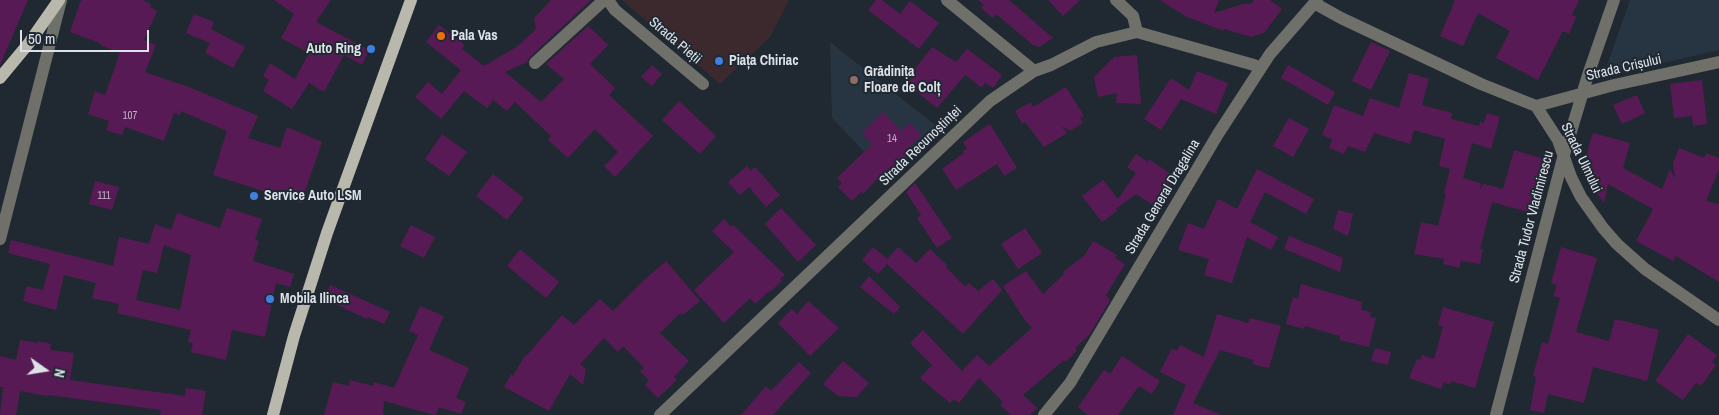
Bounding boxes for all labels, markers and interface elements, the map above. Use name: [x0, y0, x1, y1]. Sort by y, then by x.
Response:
street label: Strada Pieții: [645, 14, 705, 68]
scale bar: [22, 20, 151, 52]
text: 50 m: [28, 28, 55, 49]
place label: Pala Vas: [451, 28, 498, 44]
marker: Pala Vas: [435, 30, 447, 42]
place label: Auto Ring: [306, 41, 361, 57]
marker: Auto Ring: [365, 43, 377, 55]
street label: Strada Crișului: [1585, 51, 1663, 85]
place label: Piața Chiriac: [729, 53, 799, 69]
marker: Piața Chiriac: [713, 55, 725, 67]
place label: Grădinița Floare de Colț: [864, 64, 941, 96]
marker: Grădinița Floare de Colț: [848, 74, 860, 86]
street label: Strada Recunoștinței: [876, 102, 966, 190]
house number: 107: [122, 109, 138, 123]
street label: Strada Ulmului: [1557, 120, 1605, 196]
house number: 14: [887, 132, 897, 146]
street label: Strada General Dragalina: [1122, 137, 1204, 257]
street label: Strada Tudor Vladimirescu: [1506, 149, 1558, 285]
place label: Service Auto LSM: [264, 188, 362, 204]
house number: 111: [97, 189, 111, 203]
marker: Service Auto LSM: [248, 190, 260, 202]
place label: Mobila Ilinca: [280, 291, 349, 307]
marker: Mobila Ilinca: [264, 293, 276, 305]
north arrow: [20, 345, 70, 395]
text: N: [50, 367, 69, 379]

